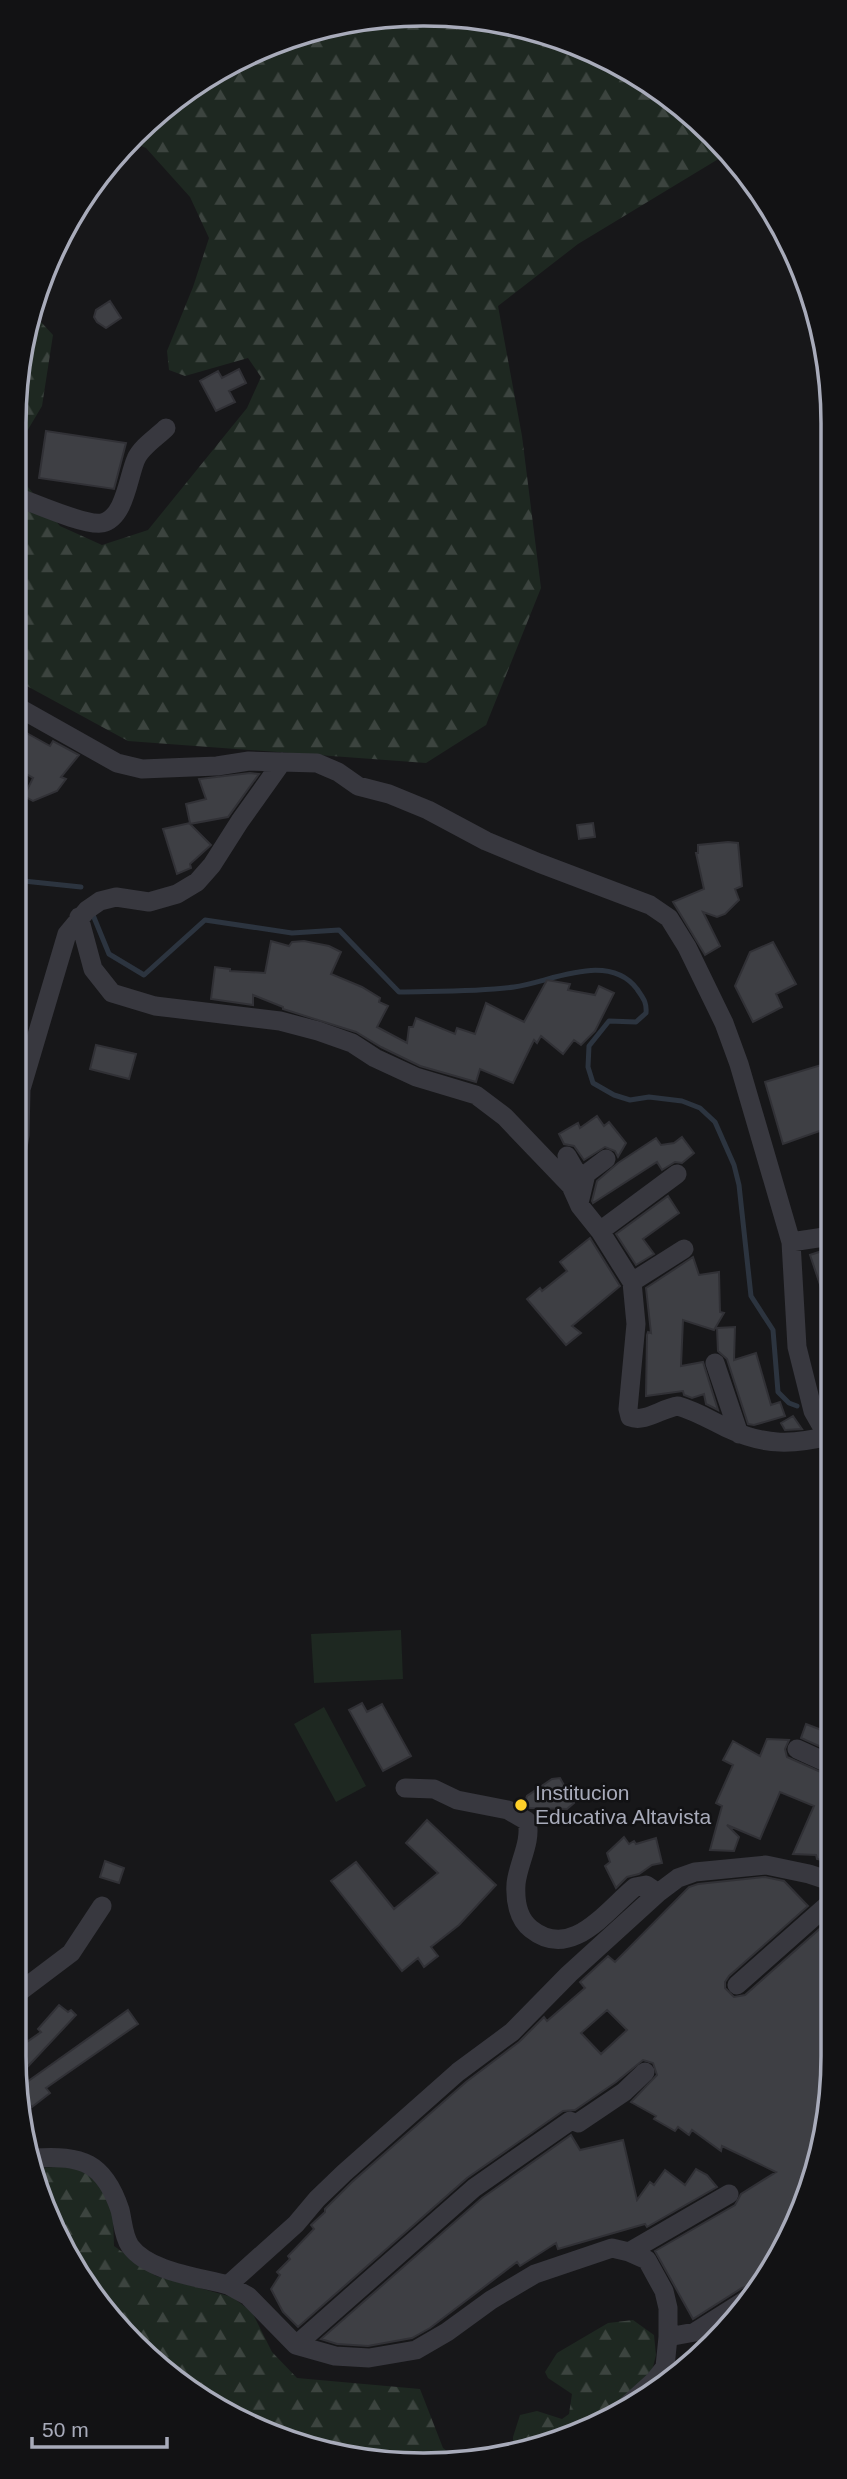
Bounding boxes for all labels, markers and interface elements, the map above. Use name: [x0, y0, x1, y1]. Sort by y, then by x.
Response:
place label: Institucion Educativa Altavista: [535, 1781, 712, 1828]
marker: Institucion Educativa Altavista: [513, 1797, 529, 1813]
scale bar: [32, 2406, 166, 2450]
text: 50 m: [42, 2418, 89, 2441]

